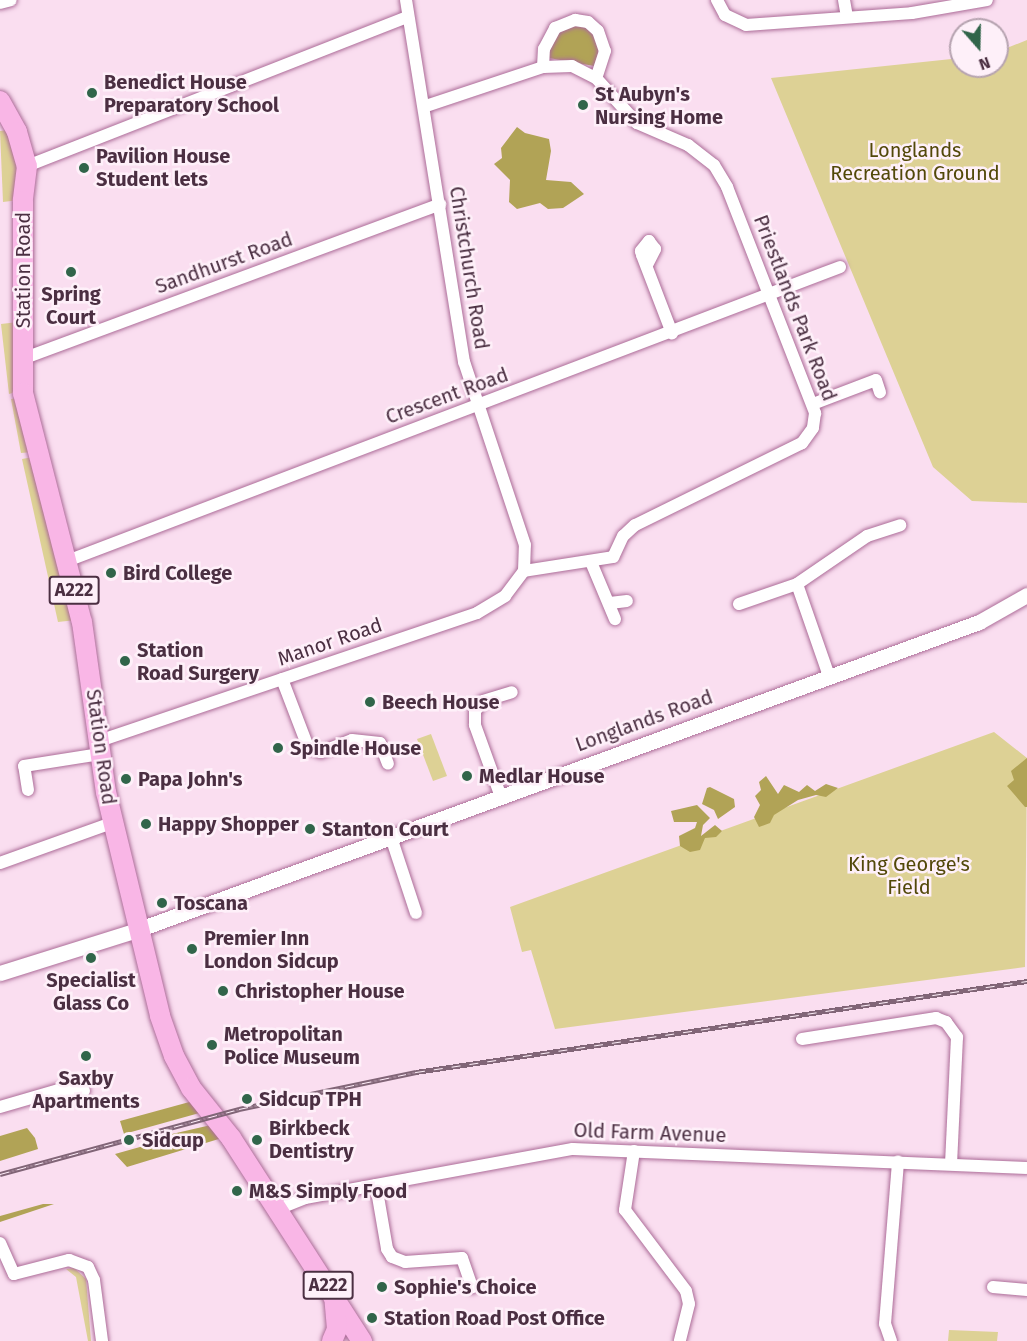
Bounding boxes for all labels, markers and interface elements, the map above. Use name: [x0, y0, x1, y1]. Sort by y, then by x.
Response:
north arrow: [949, 18, 1009, 78]
text: N: [976, 53, 993, 74]
place label: Benedict House Preparatory School: [104, 70, 279, 117]
place label: St Aubyn's Nursing Home: [595, 82, 723, 129]
marker: Benedict House Preparatory School: [85, 86, 99, 100]
marker: St Aubyn's Nursing Home: [576, 98, 590, 112]
park label: Longlands Recreation Ground: [830, 139, 1000, 186]
place label: Pavilion House Student lets: [96, 144, 230, 191]
marker: Pavilion House Student lets: [77, 161, 91, 175]
street label: Christchurch Road: [444, 185, 494, 351]
street label: Priestlands Park Road: [748, 211, 842, 405]
street label: Station Road: [11, 212, 35, 328]
street label: Sandhurst Road: [152, 227, 296, 299]
marker: Spring Court: [64, 265, 78, 279]
place label: Spring Court: [41, 282, 101, 329]
street label: Crescent Road: [382, 363, 512, 429]
place label: Bird College: [123, 561, 232, 585]
marker: Bird College: [104, 566, 118, 580]
road number: A222: [48, 575, 100, 605]
street label: Manor Road: [275, 613, 385, 671]
place label: Station Road Surgery: [137, 638, 259, 685]
marker: Station Road Surgery: [118, 654, 132, 668]
street label: Longlands Road: [572, 685, 716, 757]
street label: Station Road: [81, 688, 121, 806]
place label: Beech House: [382, 690, 499, 714]
marker: Beech House: [363, 695, 377, 709]
place label: Spindle House: [290, 736, 421, 760]
marker: Spindle House: [271, 741, 285, 755]
place label: Medlar House: [479, 764, 604, 788]
place label: Papa John's: [138, 767, 242, 791]
marker: Medlar House: [460, 769, 474, 783]
marker: Papa John's: [119, 772, 133, 786]
place label: Happy Shopper: [158, 812, 299, 836]
marker: Happy Shopper: [139, 817, 153, 831]
place label: Stanton Court: [322, 817, 449, 841]
marker: Stanton Court: [303, 822, 317, 836]
park label: King George's Field: [848, 852, 970, 899]
place label: Toscana: [174, 891, 248, 915]
marker: Toscana: [155, 896, 169, 910]
place label: Premier Inn London Sidcup: [204, 926, 339, 973]
marker: Premier Inn London Sidcup: [185, 942, 199, 956]
marker: Specialist Glass Co: [84, 951, 98, 965]
place label: Specialist Glass Co: [46, 968, 136, 1015]
place label: Christopher House: [235, 979, 405, 1003]
marker: Christopher House: [216, 984, 230, 998]
place label: Metropolitan Police Museum: [224, 1022, 360, 1069]
marker: Metropolitan Police Museum: [205, 1038, 219, 1052]
marker: Saxby Apartments: [79, 1049, 93, 1063]
place label: Saxby Apartments: [32, 1066, 140, 1113]
place label: Sidcup TPH: [259, 1087, 362, 1111]
marker: Sidcup TPH: [240, 1092, 254, 1106]
place label: Birkbeck Dentistry: [269, 1116, 354, 1163]
street label: Old Farm Avenue: [573, 1118, 727, 1148]
place label: Sidcup: [142, 1128, 204, 1152]
marker: Sidcup: [120, 1131, 138, 1149]
marker: Birkbeck Dentistry: [250, 1133, 264, 1147]
place label: M&S Simply Food: [249, 1179, 407, 1203]
marker: M&S Simply Food: [230, 1184, 244, 1198]
road number: A222: [302, 1270, 354, 1300]
place label: Sophie's Choice: [394, 1275, 536, 1299]
marker: Sophie's Choice: [375, 1280, 389, 1294]
place label: Station Road Post Office: [384, 1306, 605, 1330]
marker: Station Road Post Office: [365, 1311, 379, 1325]

